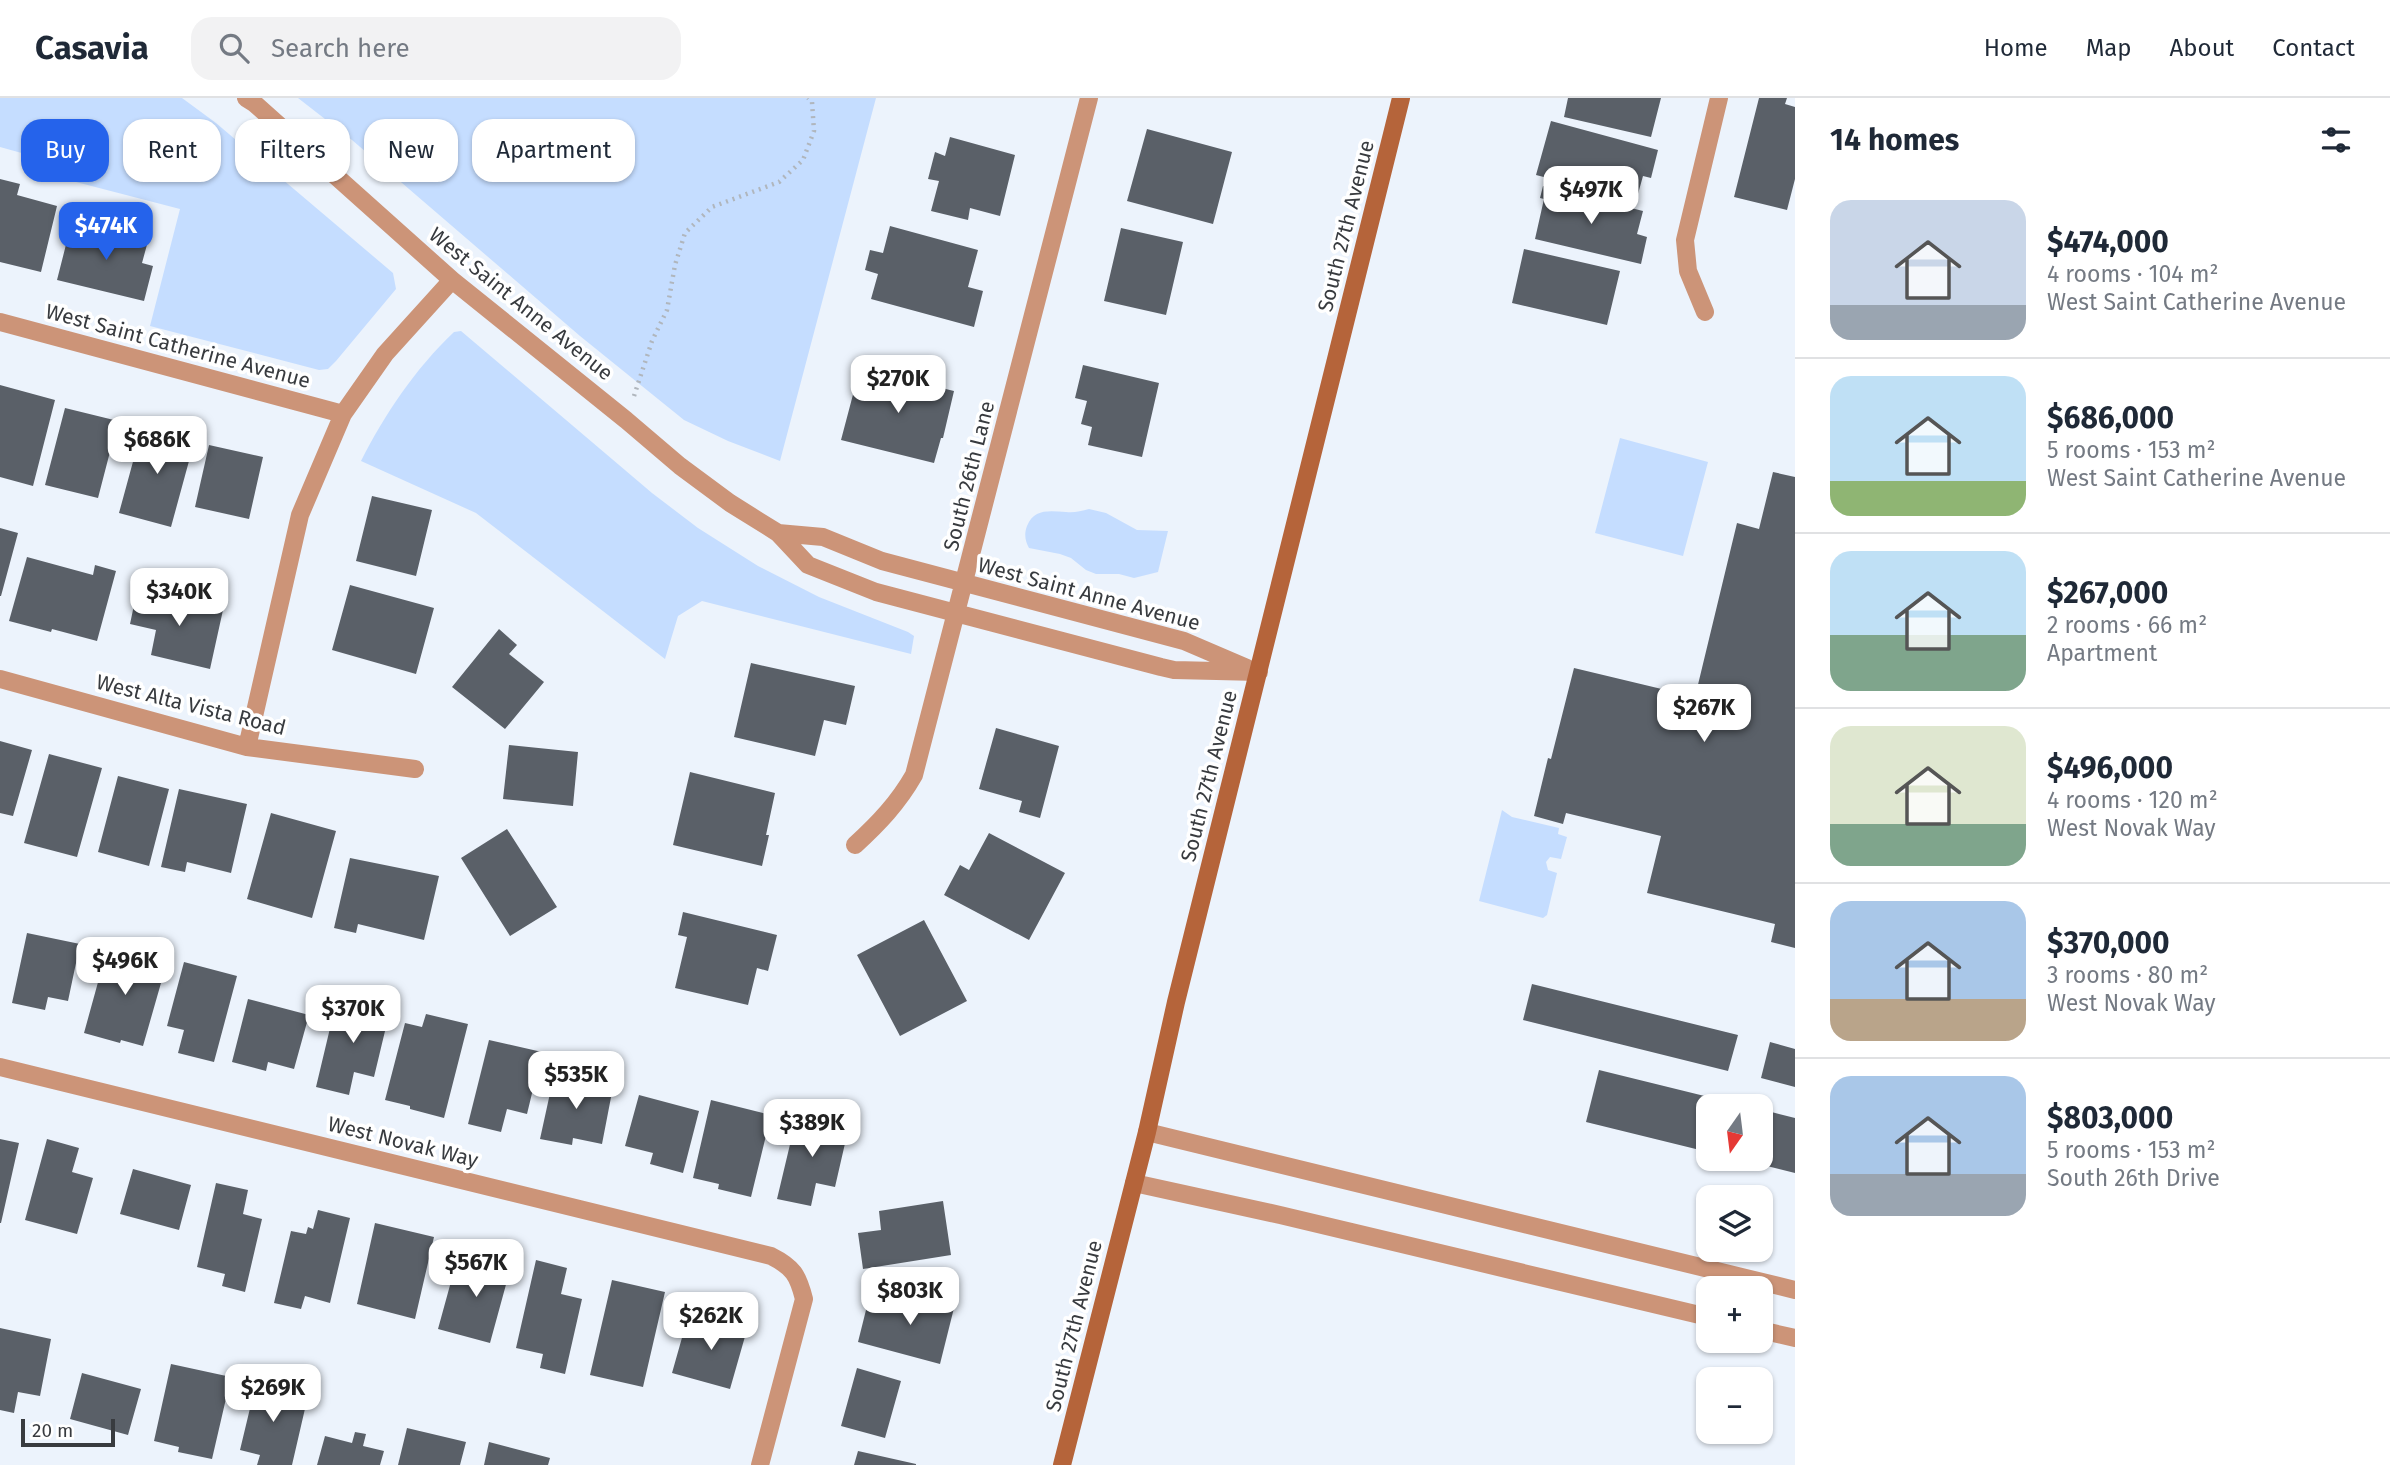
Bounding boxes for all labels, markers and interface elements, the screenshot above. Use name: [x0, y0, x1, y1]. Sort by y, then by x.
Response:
search box: [191, 17, 681, 80]
text: Casavia: [35, 28, 149, 68]
icon: search: [215, 29, 253, 67]
text: Search here: [271, 33, 410, 64]
text: Home: [1984, 34, 2048, 62]
text: Map: [2086, 34, 2132, 62]
text: About: [2170, 34, 2234, 62]
text: Contact: [2272, 34, 2355, 62]
chip: Buy: [21, 119, 109, 182]
chip: Rent: [123, 119, 221, 182]
chip: Filters: [235, 119, 350, 182]
chip: New: [364, 119, 458, 182]
chip: Apartment: [472, 119, 635, 182]
icon: filters: [2317, 121, 2355, 159]
text: 14 homes: [1830, 122, 1959, 158]
street label: South 27th Avenue: [1312, 137, 1380, 315]
pin: $497K: [1542, 166, 1640, 226]
text: $497K: [1559, 175, 1623, 203]
pin: $474K: [57, 202, 155, 262]
text: $474K: [75, 211, 137, 239]
street label: West Saint Anne Avenue: [424, 222, 618, 386]
text: $474,000: [2047, 224, 2169, 260]
icon: home: [1886, 228, 1970, 312]
text: 4 rooms · 104 m²: [2047, 260, 2218, 288]
text: West Saint Catherine Avenue: [2047, 288, 2346, 316]
street label: West Saint Catherine Avenue: [43, 298, 313, 394]
pin: $270K: [849, 356, 947, 415]
text: $270K: [867, 364, 929, 392]
street label: South 26th Lane: [938, 398, 1000, 554]
text: $686,000: [2047, 400, 2174, 436]
icon: home: [1886, 404, 1970, 488]
pin: $686K: [108, 416, 206, 476]
text: $686K: [124, 425, 190, 453]
text: 5 rooms · 153 m²: [2047, 436, 2216, 464]
text: West Saint Catherine Avenue: [2047, 464, 2346, 492]
street label: West Saint Anne Avenue: [975, 552, 1203, 636]
pin: $340K: [130, 568, 228, 628]
text: $267,000: [2047, 575, 2168, 611]
text: $340K: [146, 577, 212, 605]
icon: home: [1886, 579, 1970, 663]
text: 2 rooms · 66 m²: [2047, 611, 2207, 639]
text: Apartment: [2047, 639, 2157, 667]
street label: West Alta Vista Road: [94, 669, 288, 741]
pin: $267K: [1655, 684, 1753, 744]
street label: South 27th Avenue: [1175, 687, 1243, 865]
text: $267K: [1673, 693, 1735, 721]
text: $496,000: [2047, 750, 2173, 786]
icon: home: [1886, 754, 1970, 838]
text: 4 rooms · 120 m²: [2047, 786, 2218, 814]
text: West Novak Way: [2047, 814, 2216, 842]
text: $370,000: [2047, 925, 2170, 961]
icon: home: [1886, 929, 1970, 1013]
pin: $496K: [76, 937, 174, 997]
text: $496K: [92, 946, 158, 974]
text: 3 rooms · 80 m²: [2047, 961, 2208, 989]
pin: $370K: [304, 986, 402, 1045]
text: West Novak Way: [2047, 989, 2216, 1017]
text: $370K: [322, 994, 385, 1022]
pin: $535K: [527, 1052, 625, 1111]
text: $535K: [544, 1060, 608, 1088]
north arrow: [1696, 1094, 1773, 1171]
map controls: [1696, 1094, 1773, 1444]
pin: $389K: [763, 1100, 861, 1159]
text: $803,000: [2047, 1100, 2173, 1136]
icon: home: [1886, 1104, 1970, 1188]
text: $389K: [779, 1108, 845, 1136]
street label: West Novak Way: [325, 1111, 481, 1173]
text: 5 rooms · 153 m²: [2047, 1136, 2216, 1164]
text: South 26th Drive: [2047, 1164, 2220, 1192]
button: layers: [1696, 1185, 1773, 1262]
street label: South 27th Avenue: [1040, 1237, 1108, 1415]
pin: $567K: [427, 1240, 525, 1299]
text: $567K: [445, 1248, 507, 1276]
pin: $803K: [861, 1268, 959, 1327]
text: $803K: [877, 1276, 943, 1304]
button: +: [1696, 1276, 1773, 1353]
pin: $262K: [662, 1292, 760, 1352]
text: $262K: [679, 1301, 743, 1329]
pin: $269K: [224, 1364, 322, 1424]
button: −: [1696, 1367, 1773, 1444]
text: $269K: [241, 1373, 305, 1401]
scale bar: [21, 1416, 116, 1448]
text: 20 m: [32, 1419, 73, 1442]

